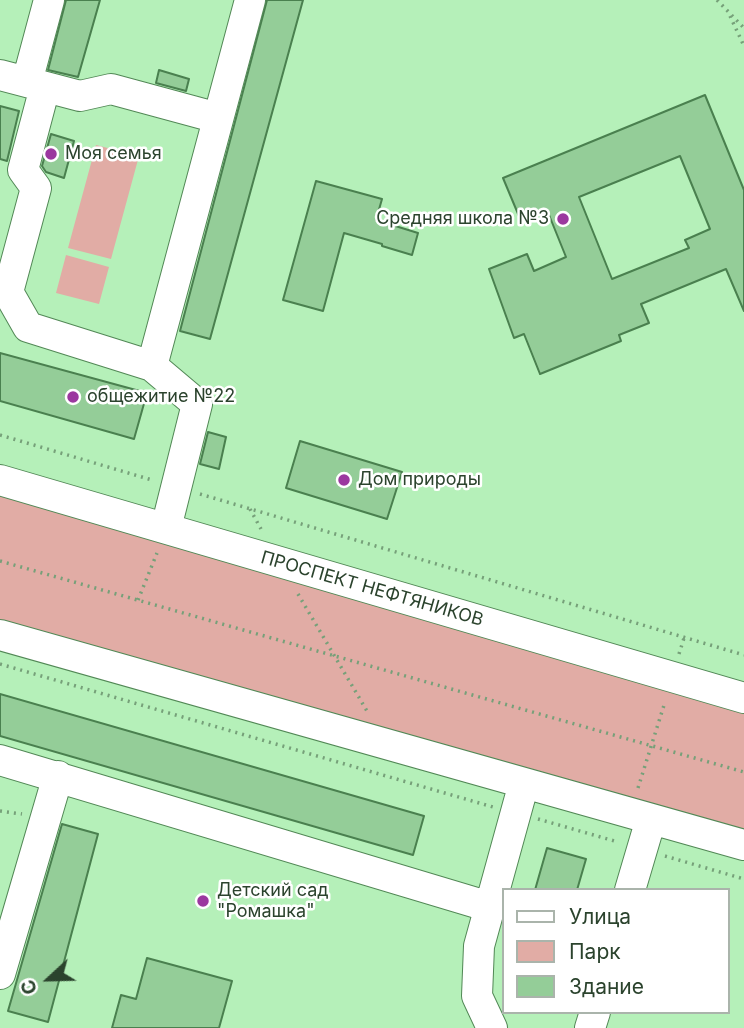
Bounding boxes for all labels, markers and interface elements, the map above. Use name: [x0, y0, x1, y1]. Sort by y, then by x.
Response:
place label: Моя семья: [65, 143, 162, 165]
marker: Моя семья: [43, 146, 59, 162]
place label: Средняя школа №3: [376, 208, 549, 230]
marker: Средняя школа №3: [555, 211, 571, 227]
place label: общежитие №22: [87, 386, 235, 408]
marker: общежитие №22: [65, 389, 81, 405]
place label: Дом природы: [358, 469, 481, 491]
marker: Дом природы: [336, 472, 352, 488]
street label: ПРОСПЕКТ НЕФТЯНИКОВ: [258, 547, 486, 631]
place label: Детский сад "Ромашка": [217, 880, 329, 922]
legend: [503, 888, 730, 1014]
marker: Детский сад "Ромашка": [195, 893, 211, 909]
text: Улица: [569, 904, 631, 929]
text: Парк: [569, 939, 621, 964]
north arrow: [14, 944, 84, 1014]
text: Здание: [569, 974, 644, 999]
text: С: [16, 976, 42, 998]

